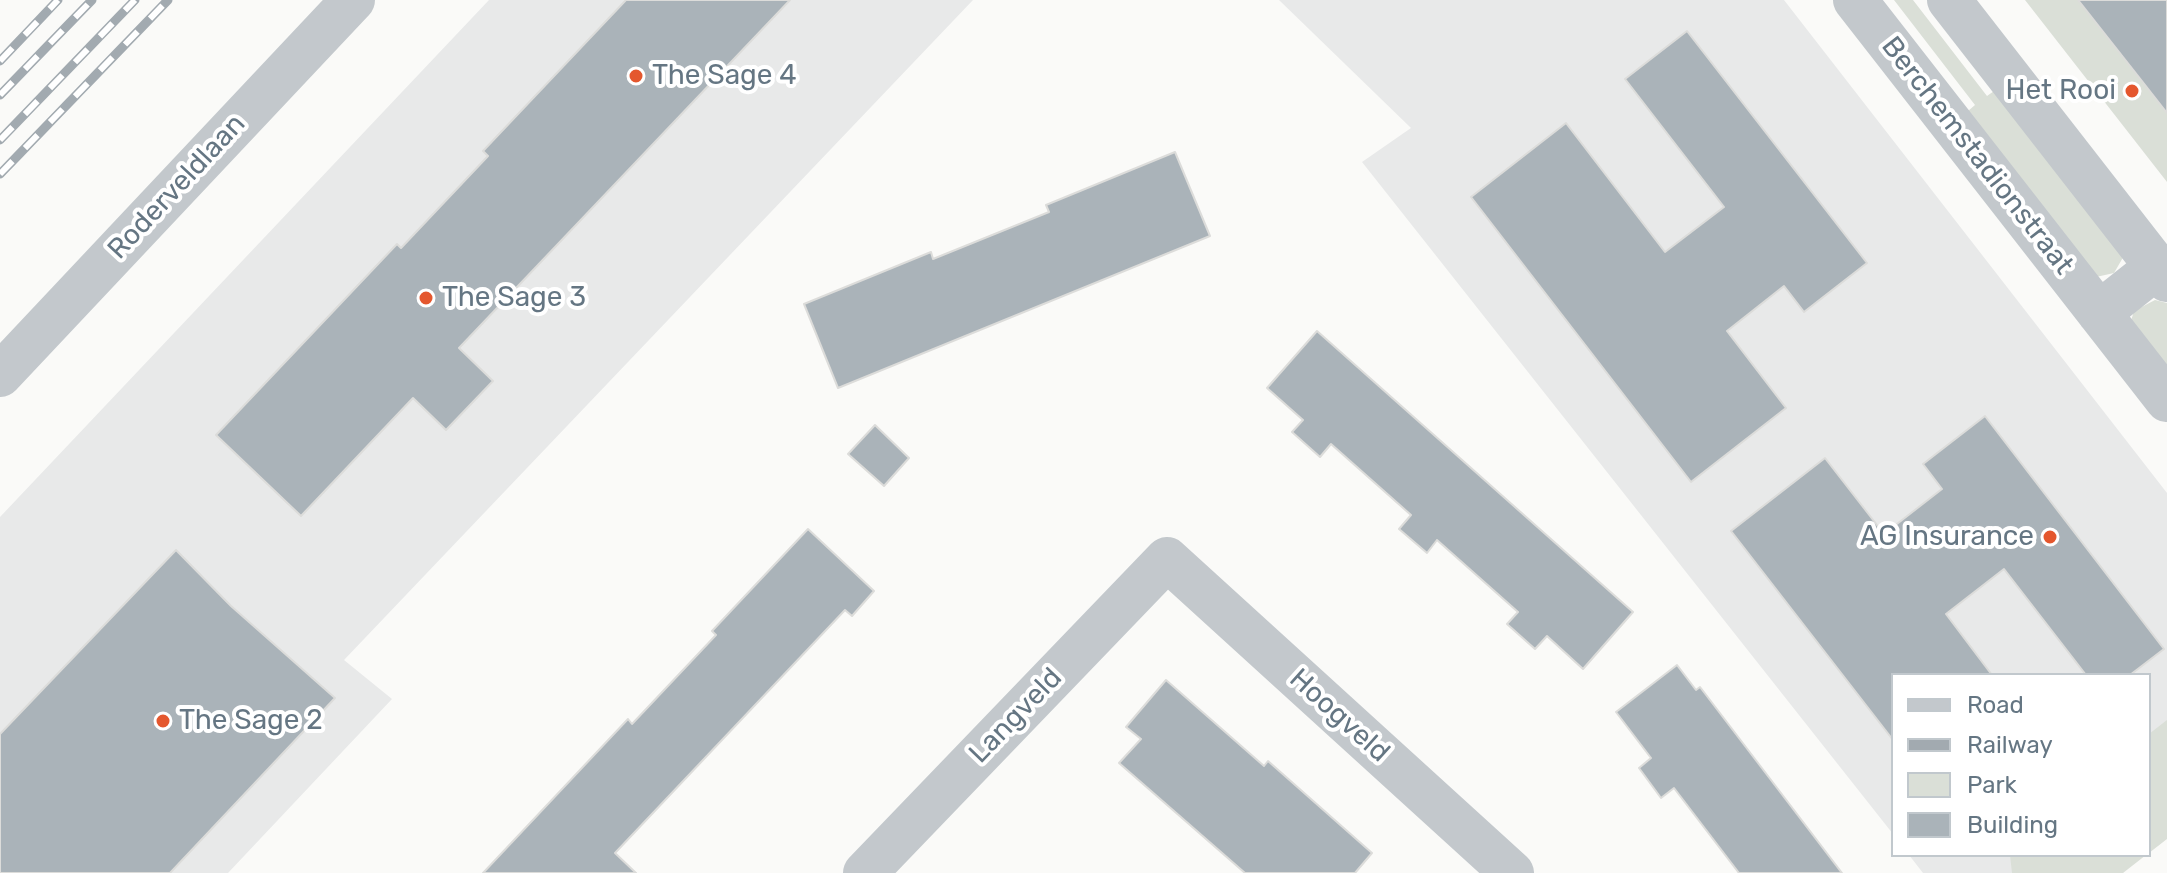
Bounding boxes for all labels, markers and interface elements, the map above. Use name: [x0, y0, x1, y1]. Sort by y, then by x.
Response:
street label: Berchemstadionstraat: [1874, 30, 2080, 282]
place label: The Sage 4: [652, 59, 797, 93]
marker: The Sage 4: [627, 67, 645, 85]
place label: Het Rooi: [2006, 74, 2116, 108]
marker: Het Rooi: [2123, 82, 2141, 100]
street label: Roderveldlaan: [101, 108, 253, 266]
place label: The Sage 3: [442, 281, 586, 315]
marker: The Sage 3: [417, 289, 435, 307]
place label: AG Insurance: [1860, 520, 2034, 554]
marker: AG Insurance: [2041, 528, 2059, 546]
street label: Langveld: [963, 662, 1069, 770]
street label: Hoogveld: [1282, 662, 1396, 770]
legend: [1891, 673, 2151, 857]
text: Road: [1967, 691, 2024, 719]
place label: The Sage 2: [179, 704, 323, 738]
marker: The Sage 2: [154, 712, 172, 730]
text: Railway: [1967, 731, 2053, 759]
text: Park: [1967, 771, 2017, 799]
text: Building: [1967, 811, 2058, 839]

